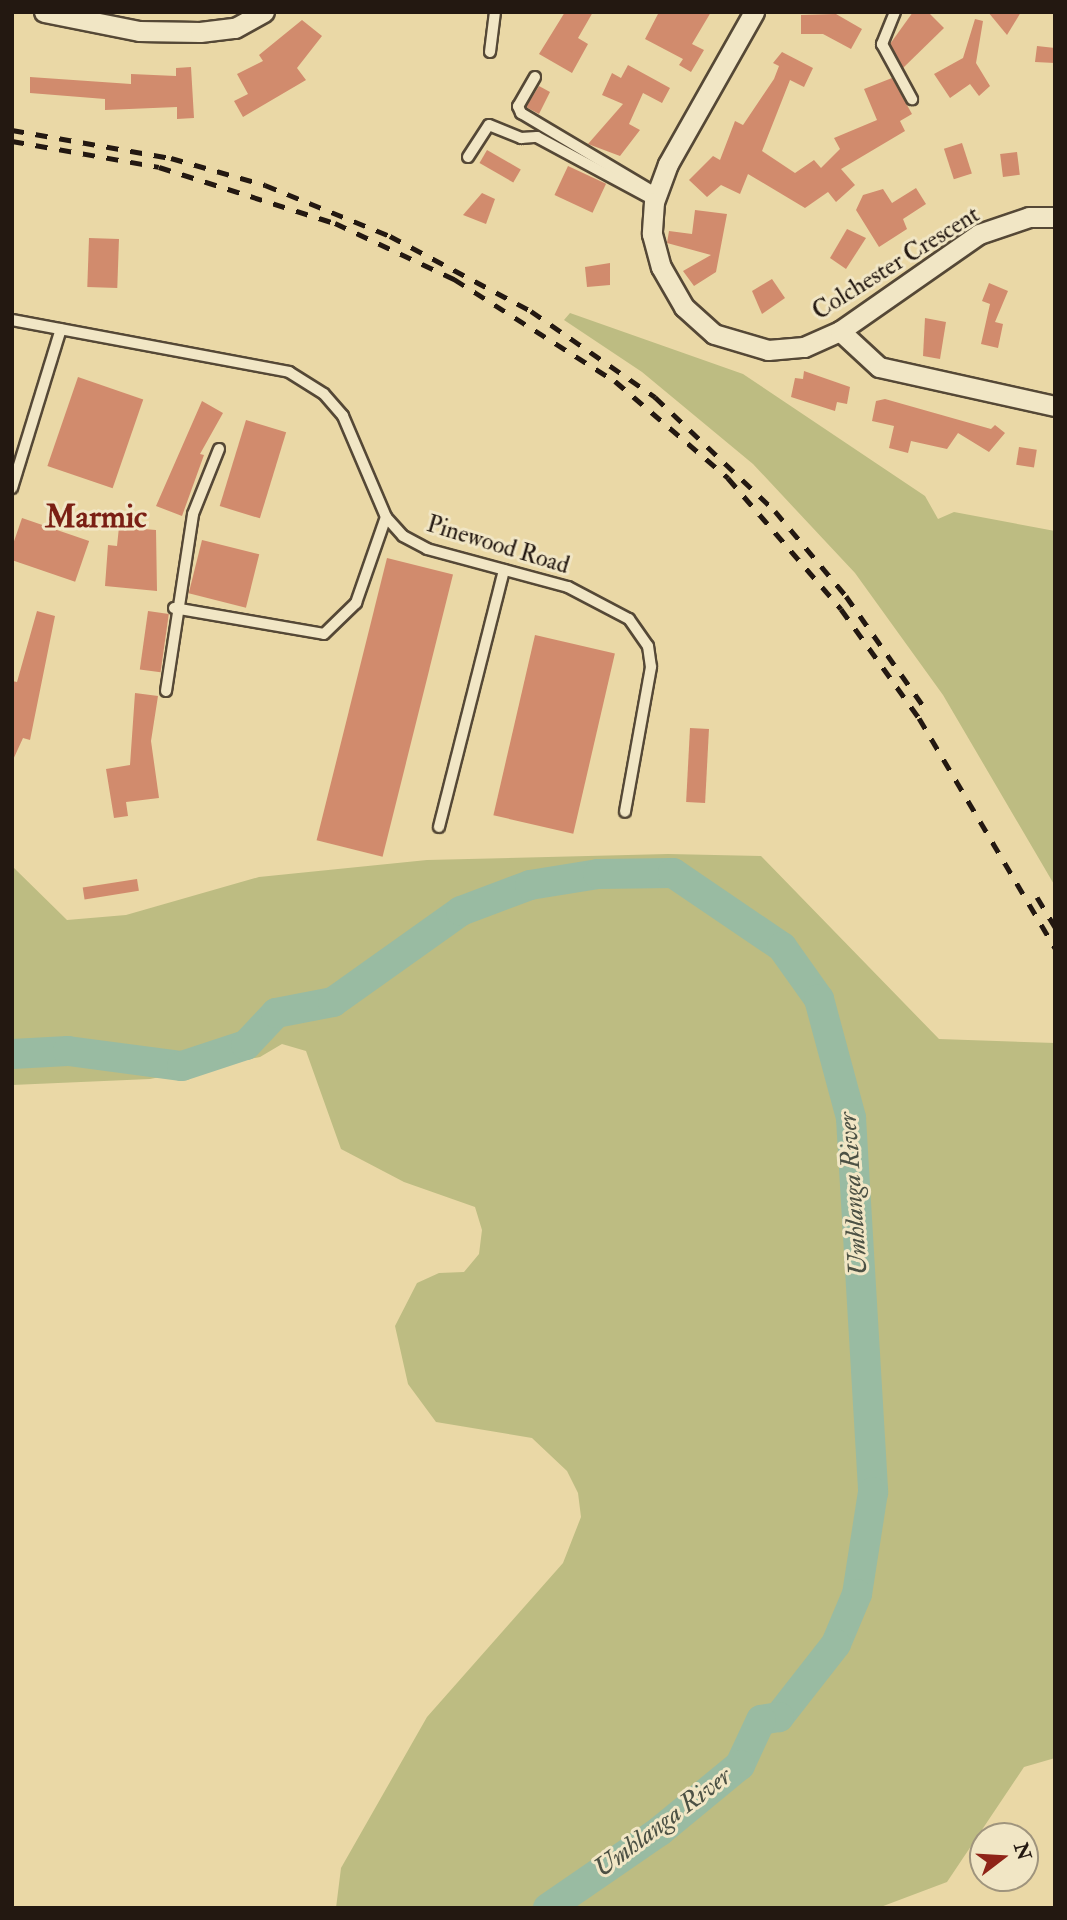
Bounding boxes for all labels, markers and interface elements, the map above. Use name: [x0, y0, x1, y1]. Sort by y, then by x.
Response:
street label: Colchester Crescent: [807, 200, 985, 326]
district label: Marmic: [45, 498, 147, 536]
street label: Pinewood Road: [423, 510, 573, 580]
water label: Umhlanga River: [833, 1111, 875, 1277]
water label: Umhlanga River: [588, 1761, 738, 1885]
north arrow: [969, 1822, 1039, 1892]
text: N: [1008, 1840, 1036, 1863]

